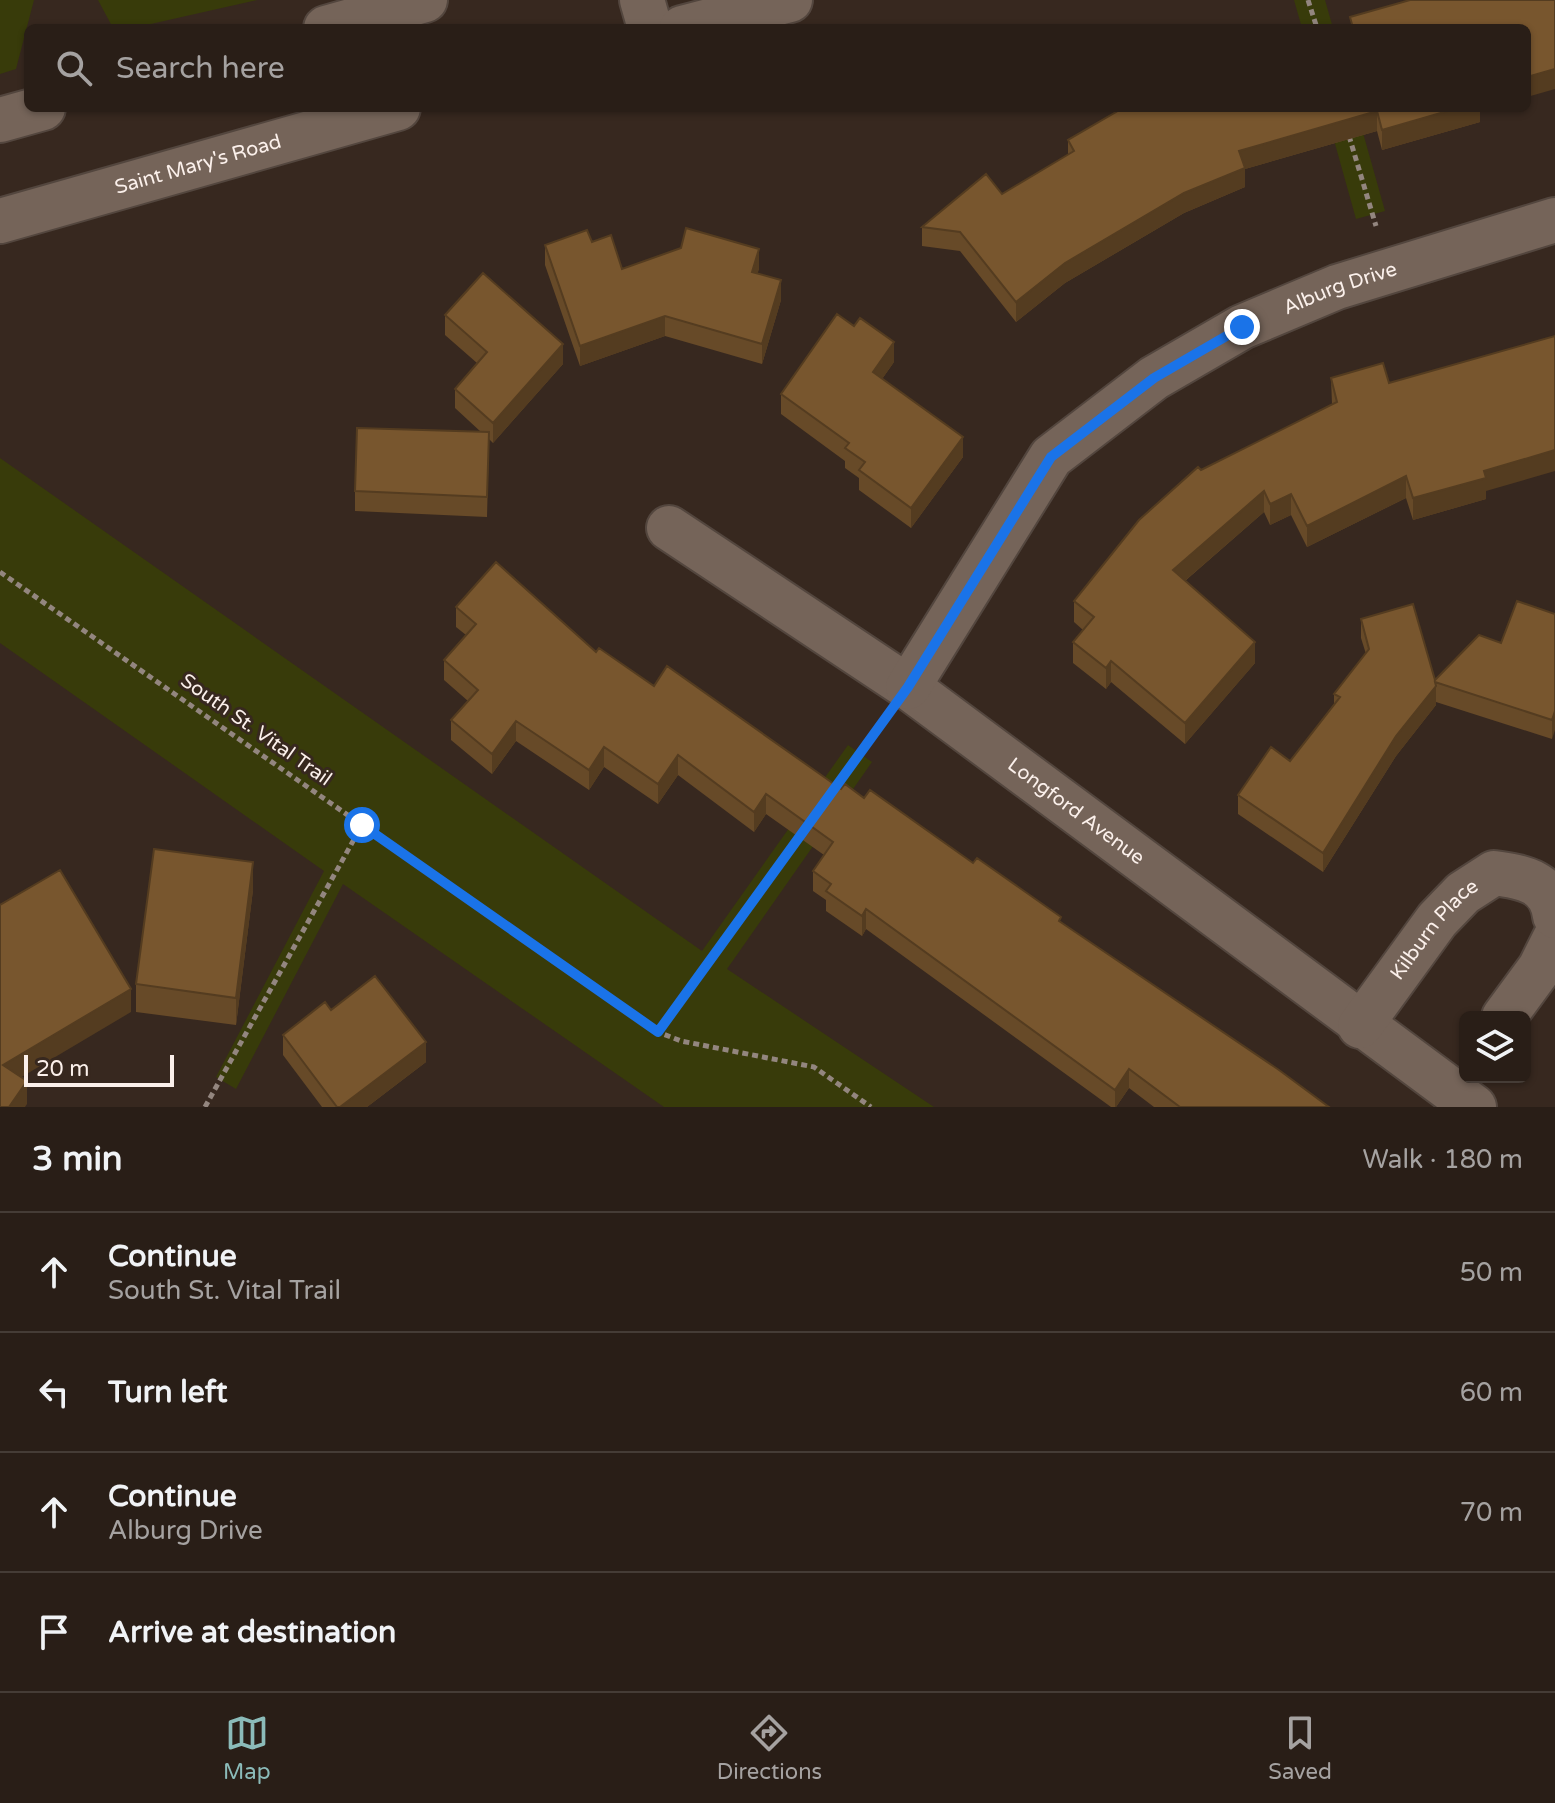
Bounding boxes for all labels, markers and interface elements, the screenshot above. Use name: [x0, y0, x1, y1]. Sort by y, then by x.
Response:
search box: [24, 24, 1531, 112]
icon: search: [52, 46, 96, 90]
text: Search here: [116, 50, 285, 87]
street label: Saint Mary's Road: [112, 130, 284, 200]
street label: Alburg Drive: [1280, 257, 1400, 320]
route end: [1224, 309, 1260, 345]
street label: South St. Vital Trail: [176, 669, 336, 791]
street label: Longford Avenue: [1003, 753, 1149, 870]
route start: [344, 807, 380, 843]
street label: Kilburn Place: [1385, 874, 1483, 985]
map controls: [1459, 1011, 1531, 1083]
button: layers: [1459, 1011, 1531, 1083]
scale bar: [24, 1051, 174, 1087]
text: 20 m: [36, 1056, 90, 1082]
text: 3 min: [32, 1139, 123, 1180]
text: Walk · 180 m: [1363, 1144, 1523, 1175]
text: Continue: [108, 1238, 237, 1275]
icon: ahead: [32, 1250, 76, 1294]
text: 50 m: [1460, 1257, 1523, 1288]
text: South St. Vital Trail: [108, 1275, 341, 1306]
icon: left: [32, 1370, 76, 1414]
text: Turn left: [108, 1374, 227, 1411]
text: 60 m: [1460, 1377, 1523, 1408]
text: Continue: [108, 1478, 237, 1515]
icon: ahead: [32, 1490, 76, 1534]
text: 70 m: [1460, 1497, 1523, 1528]
text: Alburg Drive: [108, 1515, 263, 1546]
icon: arrive: [32, 1610, 76, 1654]
text: Arrive at destination: [108, 1614, 396, 1651]
tab: Map: [223, 1711, 271, 1785]
tab: Directions: [717, 1711, 822, 1785]
tab: Saved: [1268, 1711, 1332, 1785]

